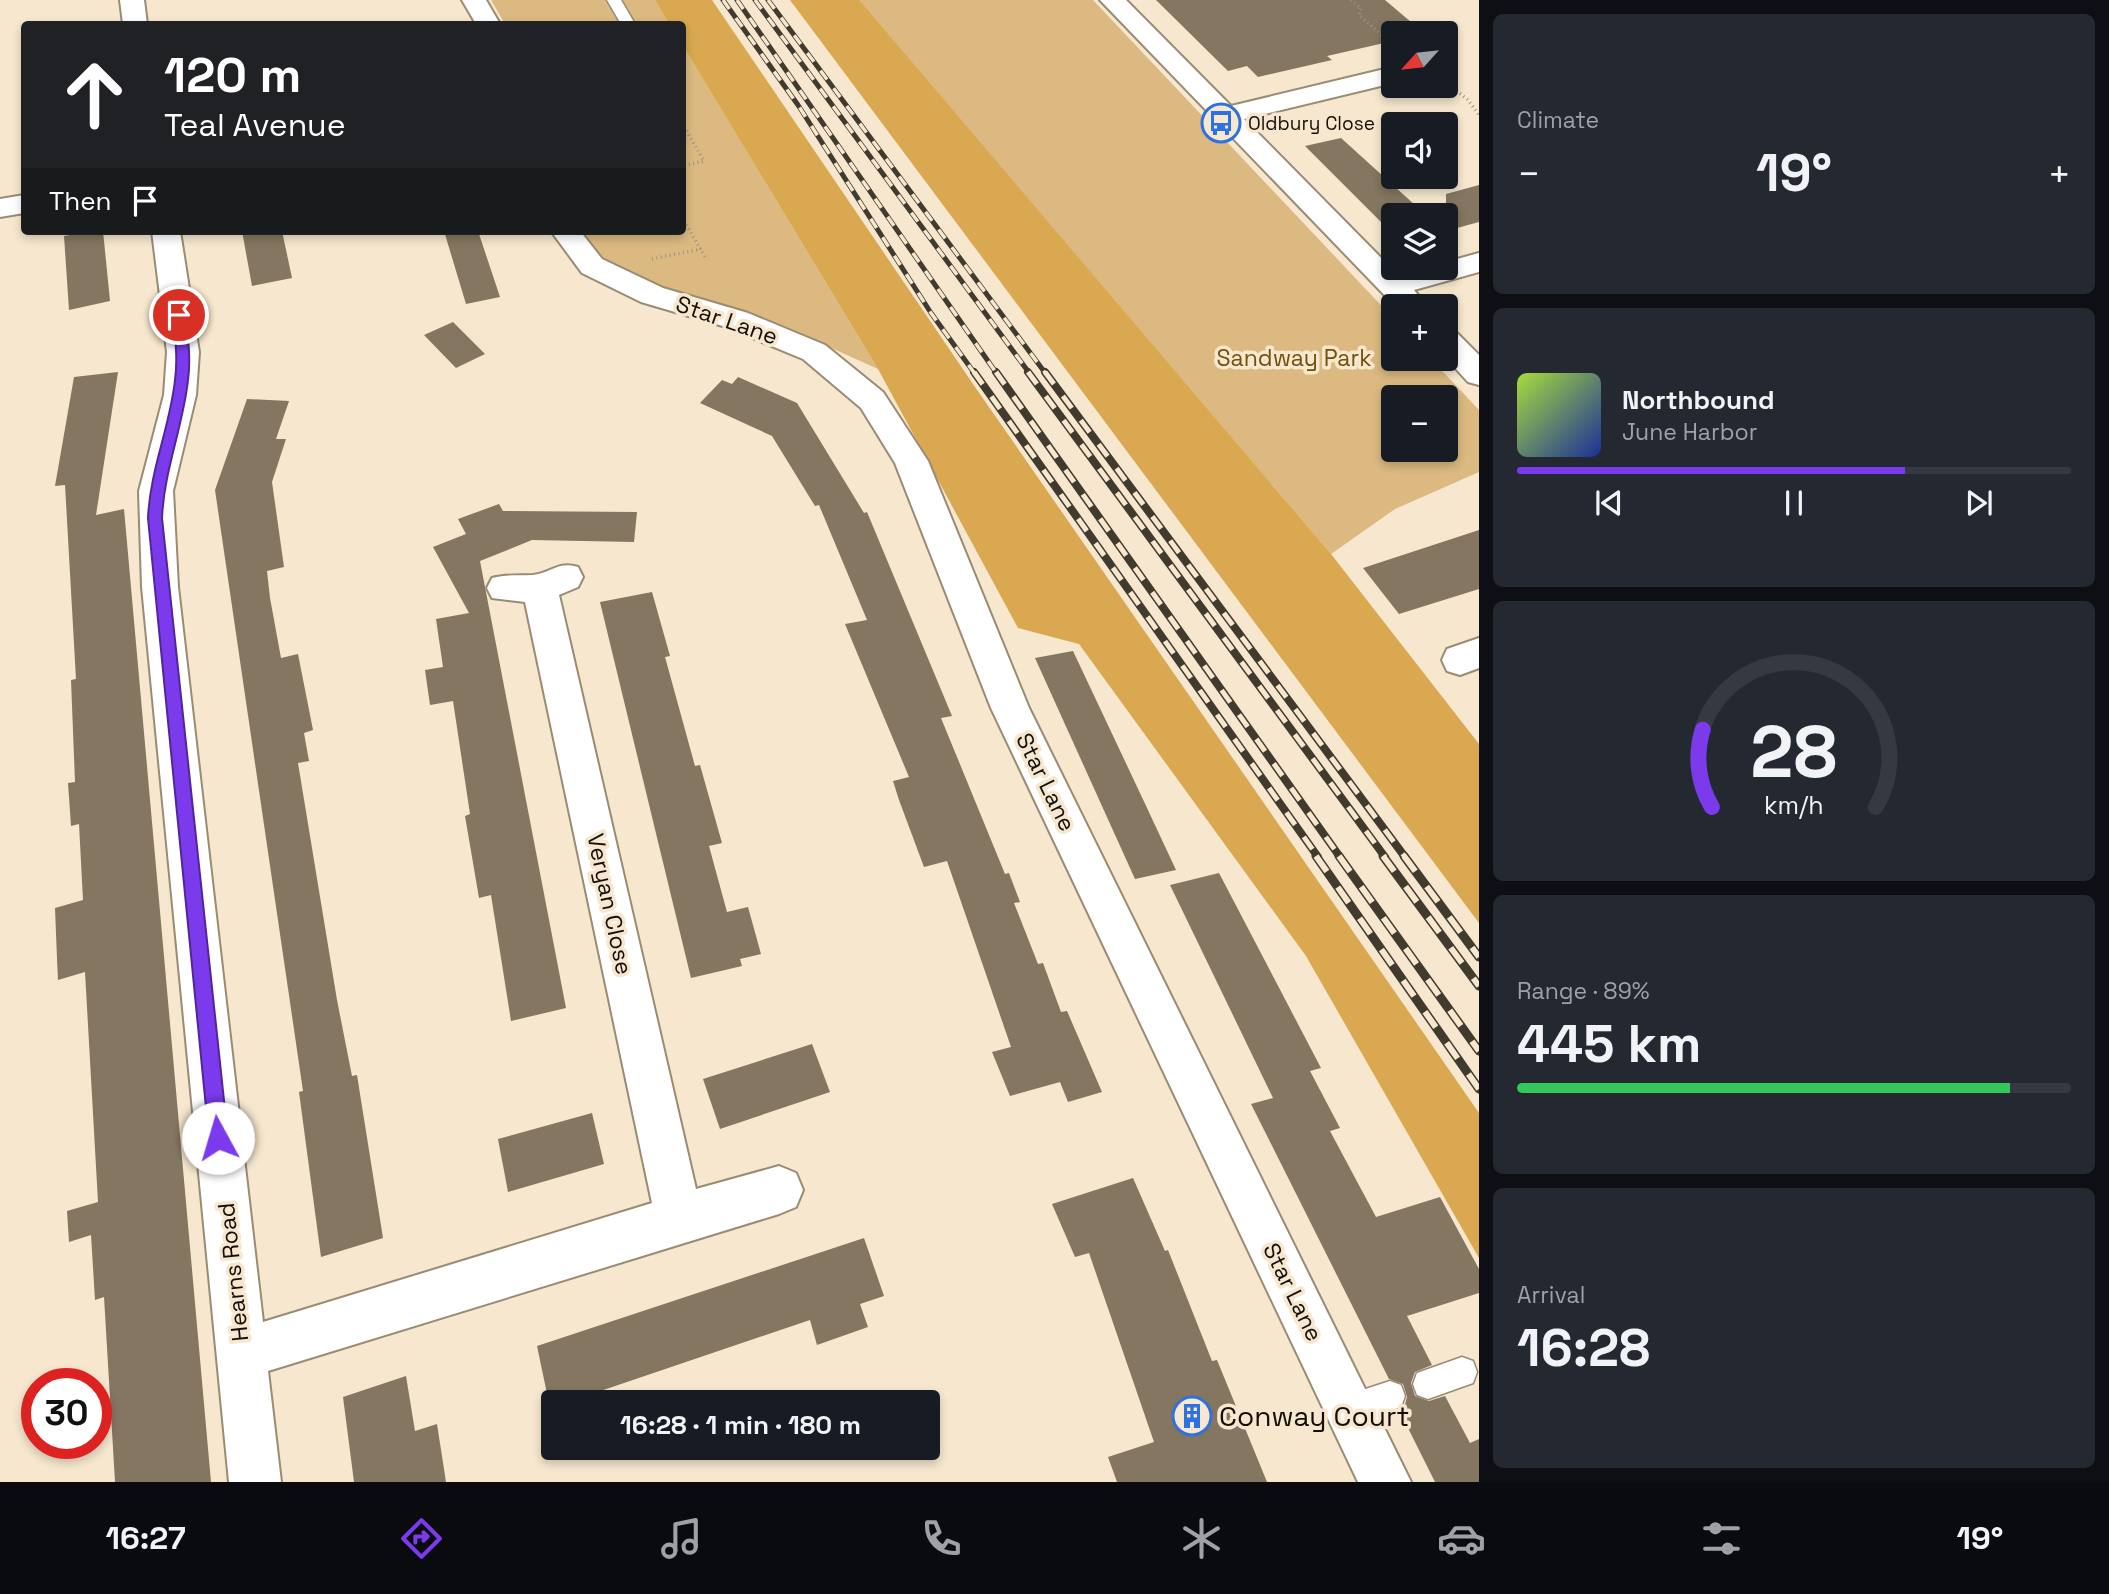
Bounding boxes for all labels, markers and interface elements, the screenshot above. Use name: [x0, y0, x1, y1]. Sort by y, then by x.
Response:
north arrow: [1381, 21, 1458, 98]
map controls: [1381, 21, 1458, 462]
text: 120 m: [164, 44, 301, 106]
icon: ahead: [49, 49, 140, 140]
bus stop icon: Oldbury Close: [1200, 102, 1242, 144]
text: Teal Avenue: [164, 105, 346, 145]
text: Climate: [1517, 105, 1599, 135]
place label: Oldbury Close: [1248, 111, 1375, 136]
button: sound: [1381, 112, 1458, 189]
text: 19°: [1756, 140, 1832, 206]
text: −: [1517, 150, 1541, 198]
text: +: [2047, 150, 2071, 198]
icon: arrive: [126, 182, 164, 220]
text: Then: [49, 184, 112, 218]
button: layers: [1381, 203, 1458, 280]
pin: [149, 285, 209, 345]
street label: Star Lane: [672, 289, 782, 351]
button: +: [1381, 294, 1458, 371]
icon: arrive: [160, 296, 198, 334]
park label: Sandway Park: [1216, 343, 1372, 373]
text: Northbound: [1622, 383, 1775, 417]
button: −: [1381, 385, 1458, 462]
text: June Harbor: [1622, 417, 1757, 447]
icon: previous: [1590, 484, 1628, 522]
icon: pause: [1775, 484, 1813, 522]
icon: next: [1960, 484, 1998, 522]
text: 28: [1751, 705, 1837, 798]
street label: Star Lane: [1009, 728, 1083, 836]
text: km/h: [1764, 789, 1824, 821]
street label: Veryan Close: [580, 831, 640, 977]
text: Range · 89%: [1517, 976, 1650, 1006]
text: 445 km: [1517, 1011, 1701, 1077]
position arrow: [181, 1101, 255, 1175]
street label: Hearns Road: [211, 1201, 255, 1343]
street label: Star Lane: [1256, 1238, 1330, 1346]
text: Arrival: [1517, 1280, 1585, 1310]
text: 16:28: [1517, 1315, 1650, 1381]
speed limit sign: 30: [21, 1368, 112, 1459]
building icon: Conway Court: [1171, 1395, 1213, 1437]
place label: Conway Court: [1219, 1398, 1409, 1434]
text: 16:28 · 1 min · 180 m: [620, 1408, 861, 1442]
icon: directions: [397, 1514, 446, 1563]
icon: music: [657, 1514, 706, 1563]
icon: phone: [917, 1514, 966, 1563]
icon: climate: [1177, 1514, 1226, 1563]
icon: car: [1437, 1514, 1486, 1563]
icon: filters: [1697, 1514, 1746, 1563]
text: 16:27: [105, 1518, 186, 1558]
text: 19°: [1957, 1518, 2003, 1558]

